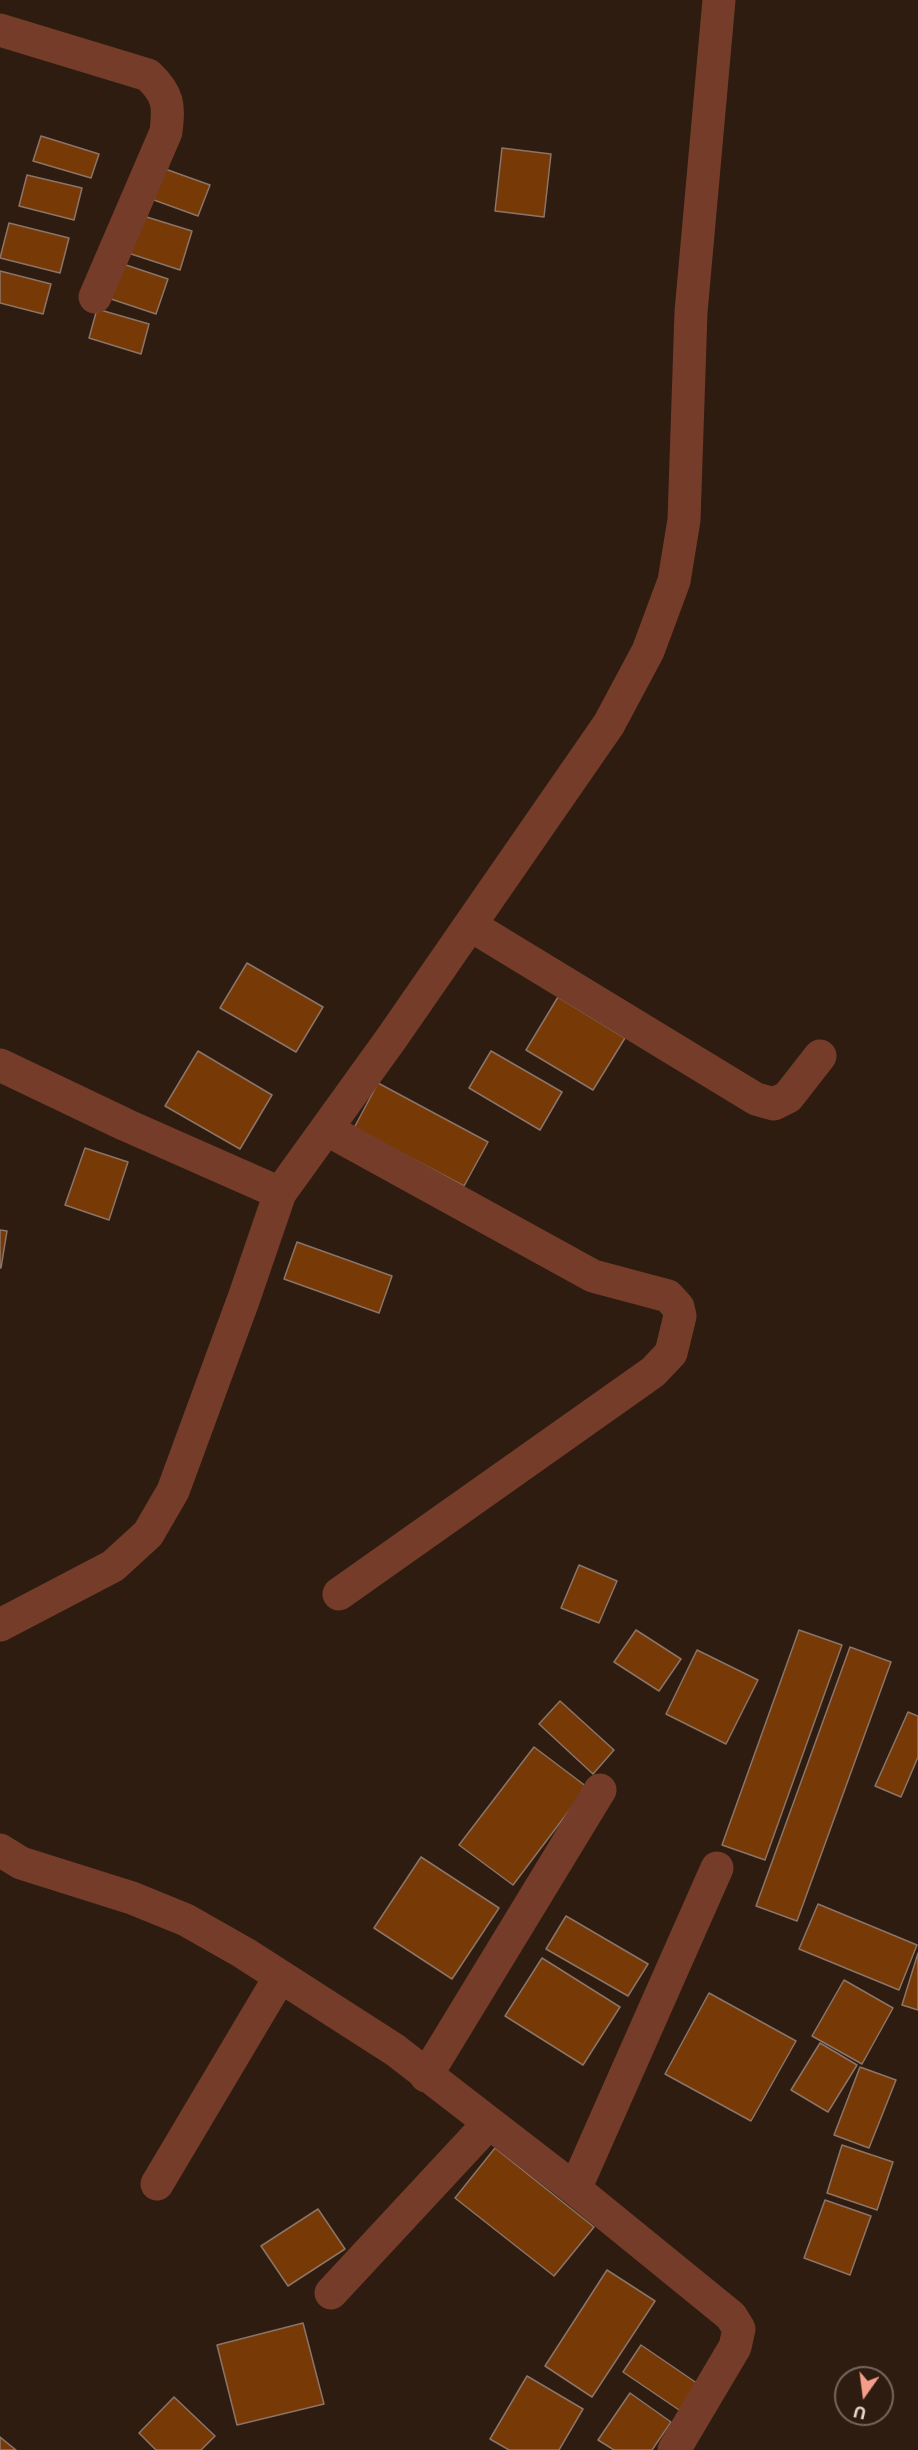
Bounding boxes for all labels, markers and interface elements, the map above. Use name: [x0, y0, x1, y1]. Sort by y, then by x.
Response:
north arrow: [834, 2366, 894, 2426]
text: U: [852, 2401, 868, 2423]

